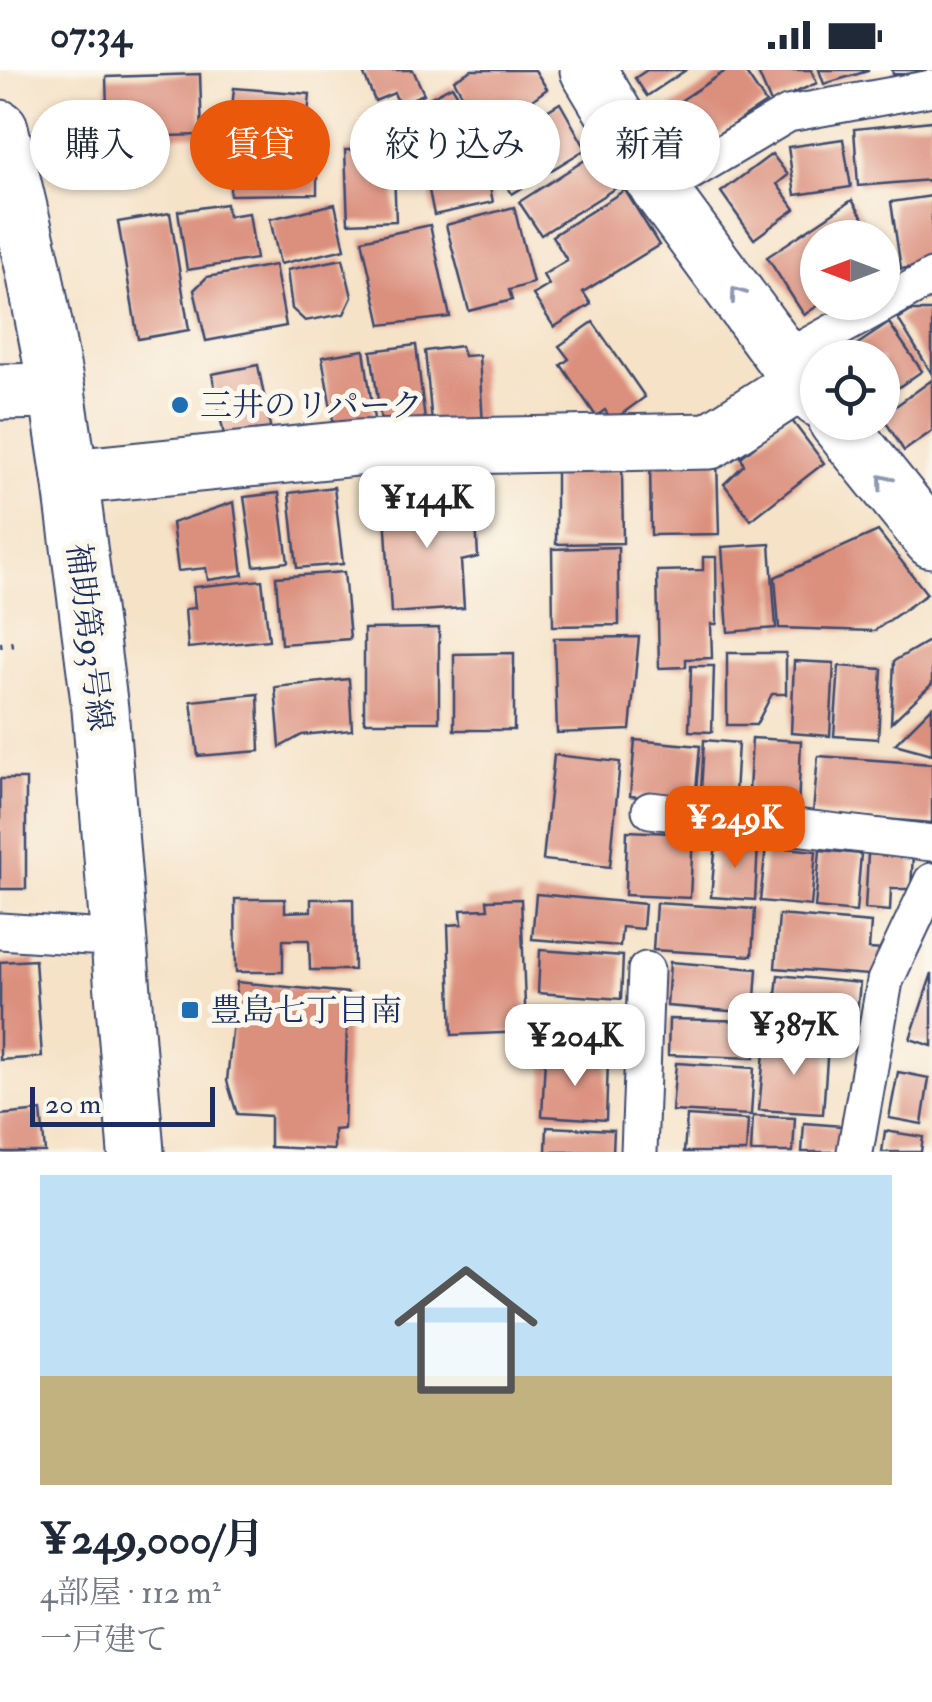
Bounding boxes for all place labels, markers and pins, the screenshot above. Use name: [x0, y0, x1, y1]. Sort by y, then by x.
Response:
place label: 三井のリパーク: [200, 386, 423, 426]
marker: 三井のリパーク: [169, 394, 191, 416]
pin: ¥144K: [357, 466, 497, 551]
pin: ¥249K: [665, 786, 805, 871]
place label: 豊島七丁目南: [210, 991, 402, 1031]
pin: ¥387K: [724, 993, 864, 1078]
marker: 豊島七丁目南: [179, 999, 201, 1021]
pin: ¥204K: [505, 1004, 645, 1089]

